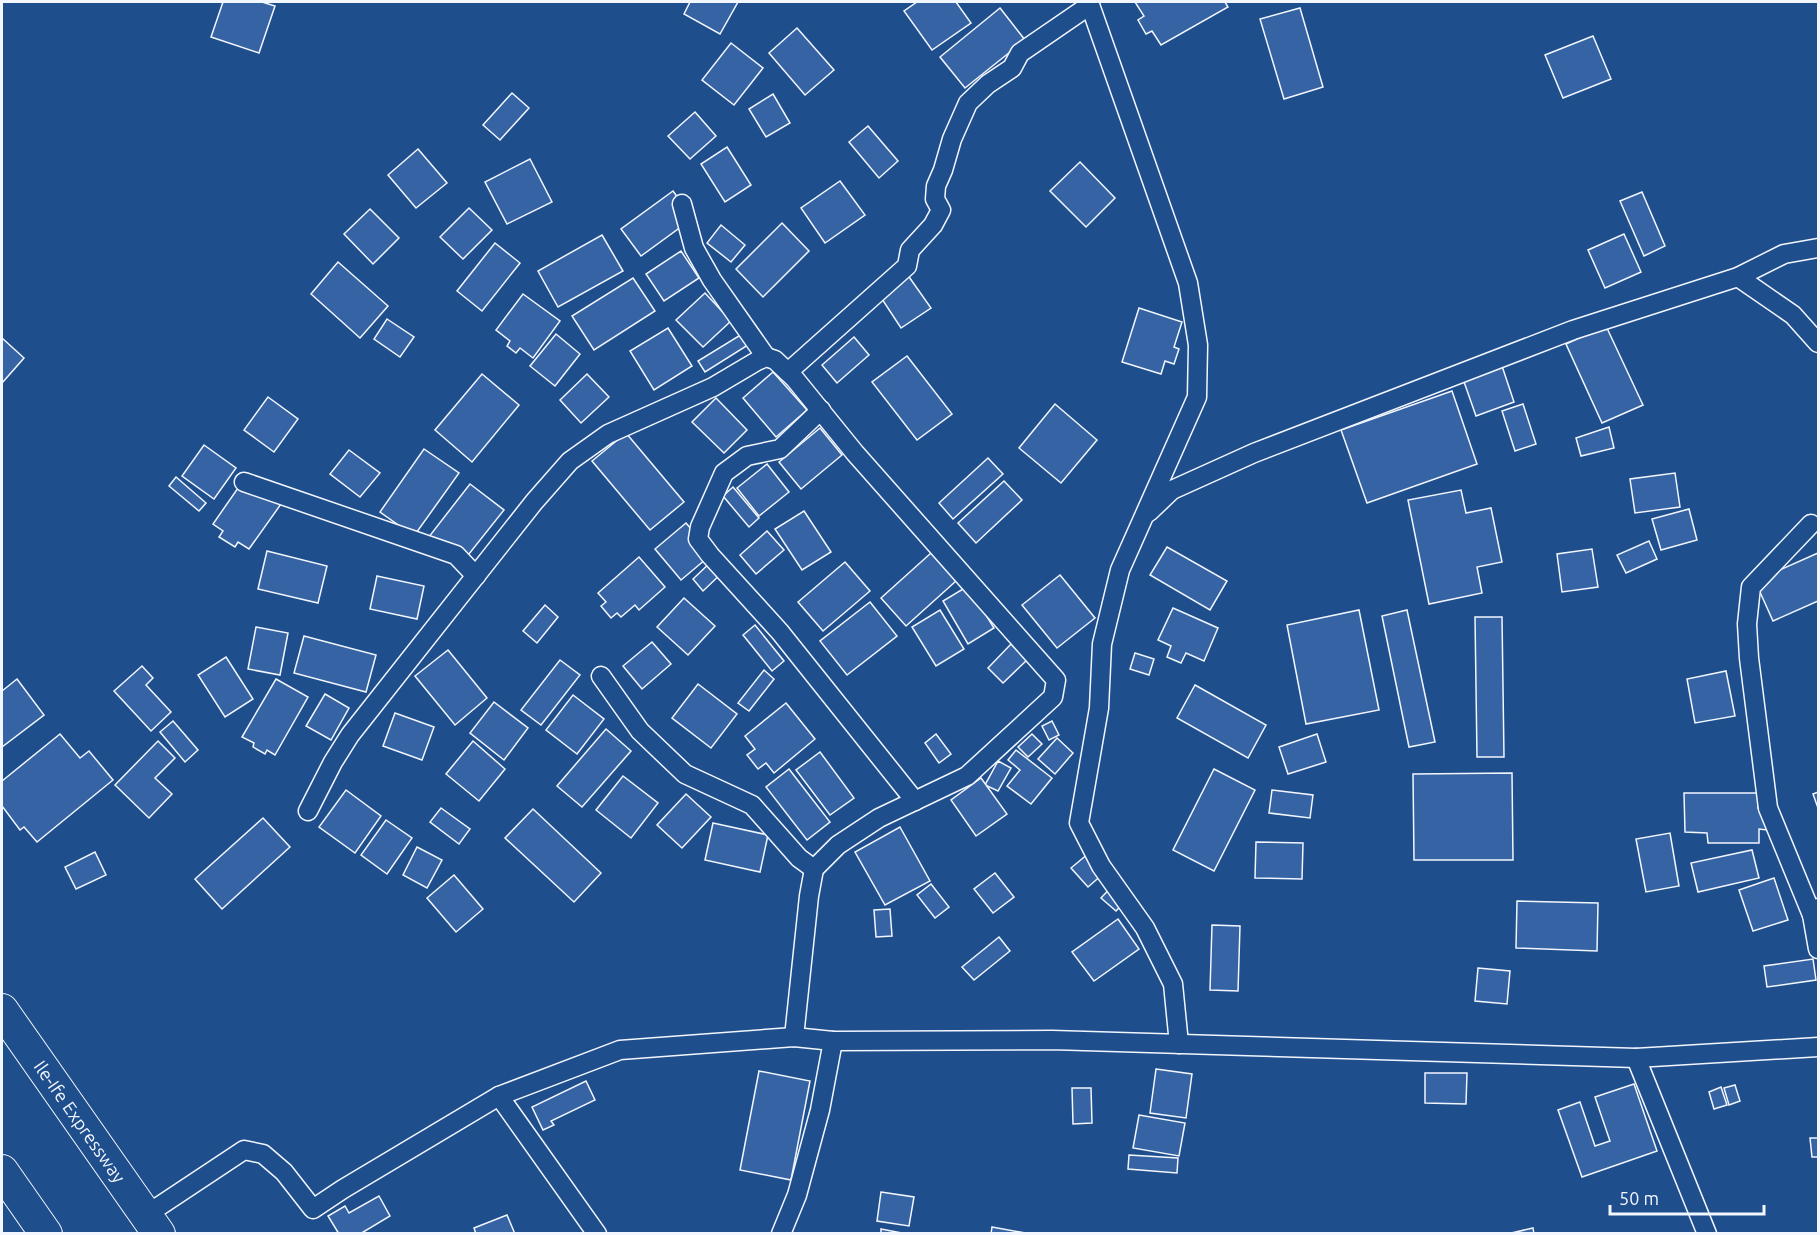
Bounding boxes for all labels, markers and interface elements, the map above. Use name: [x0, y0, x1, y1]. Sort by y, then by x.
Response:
street label: Ile-Ife Expressway: [31, 1057, 130, 1186]
scale bar: [1610, 1178, 1764, 1216]
text: 50 m: [1619, 1188, 1659, 1208]

